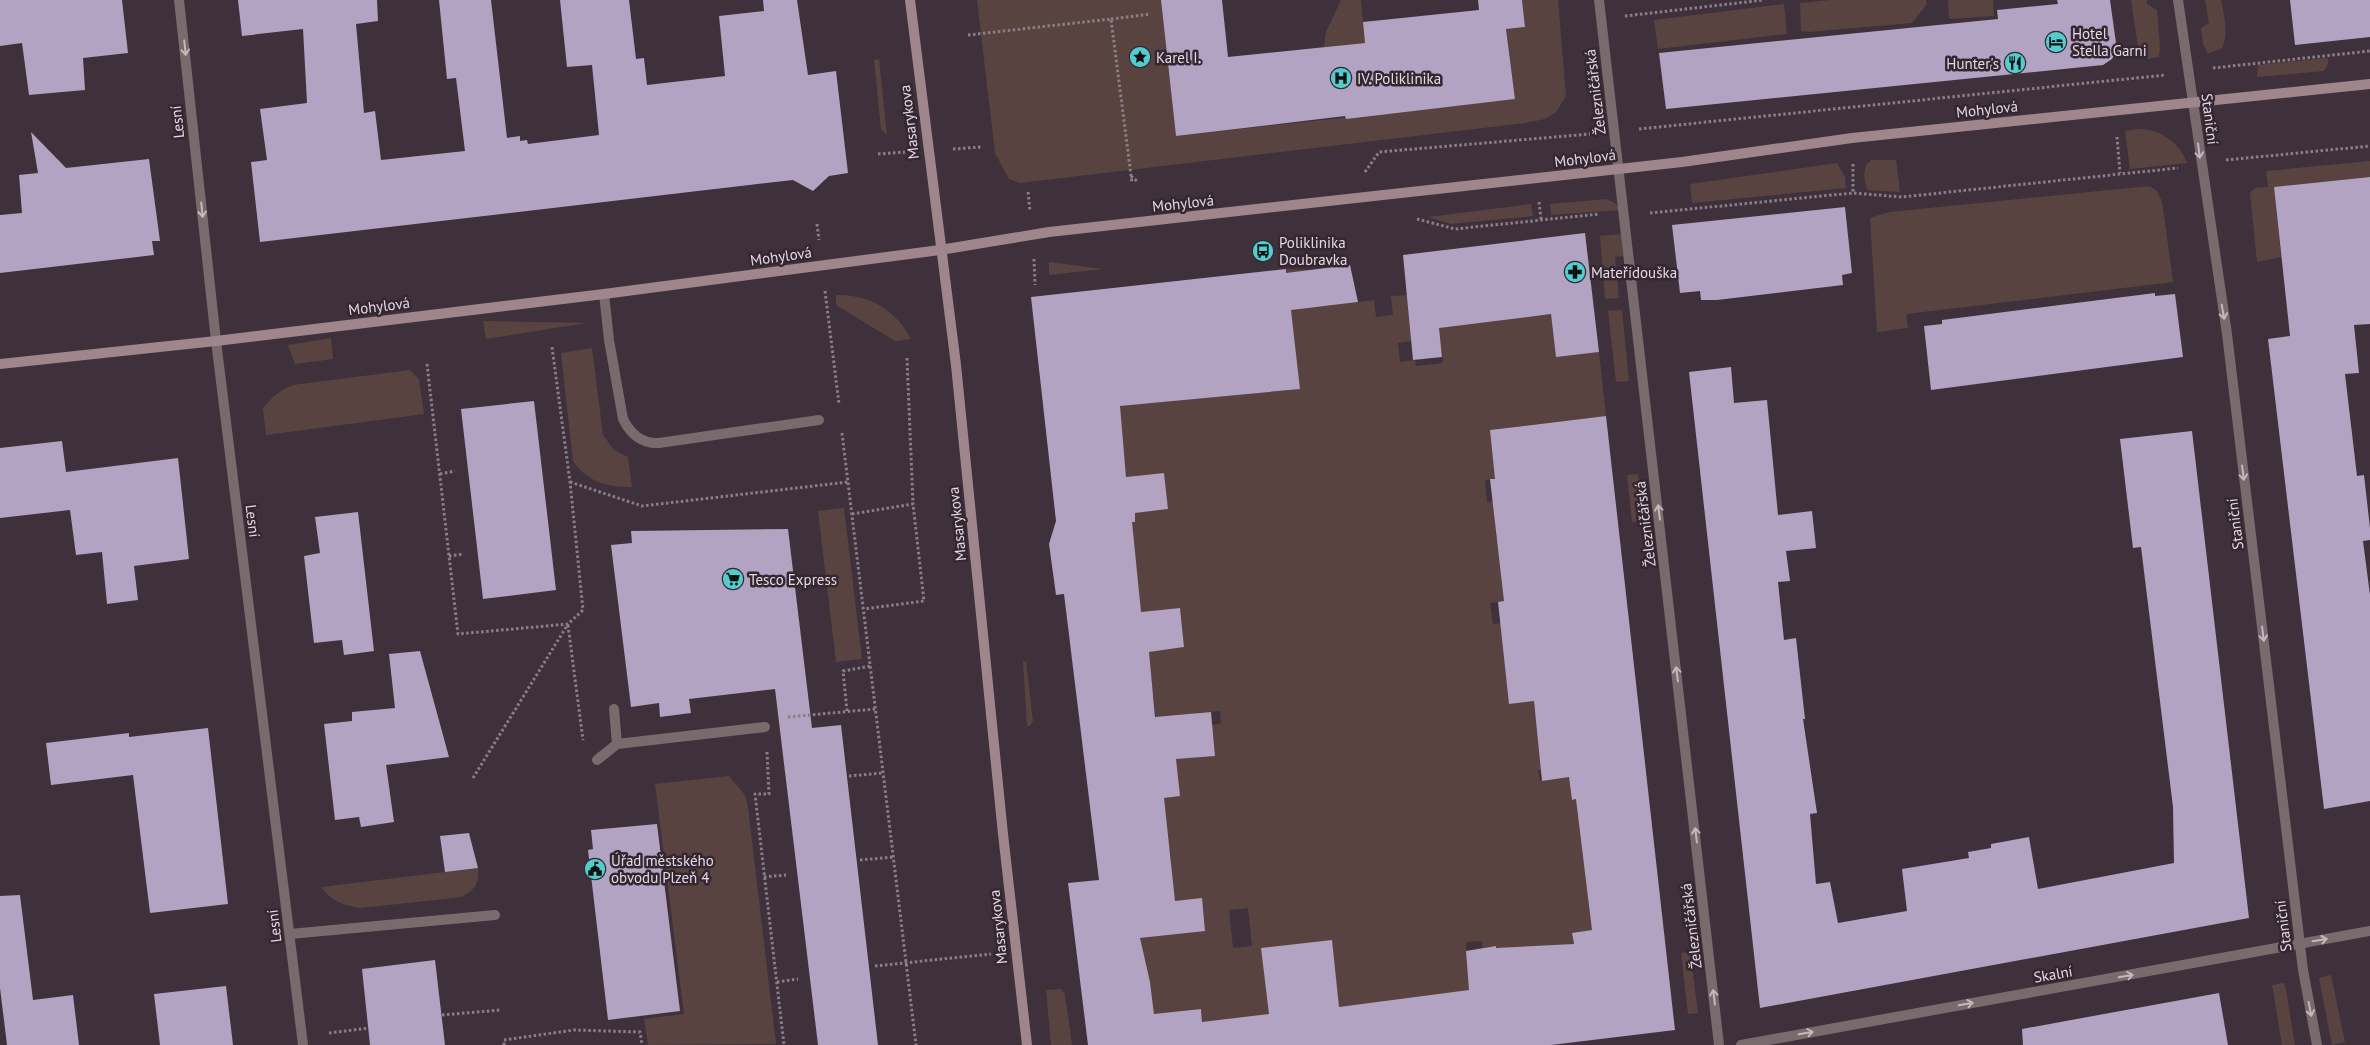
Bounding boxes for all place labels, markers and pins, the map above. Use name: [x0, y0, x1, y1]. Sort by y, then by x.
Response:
place label: Hotel Stella Garni: [2072, 24, 2147, 60]
hotel icon: Hotel Stella Garni: [2044, 30, 2068, 54]
place icon: Karel I.: [1128, 45, 1152, 69]
place label: Karel I.: [1156, 48, 1201, 67]
restaurant icon: Hunter's: [2003, 51, 2027, 75]
place label: Hunter's: [1946, 54, 1999, 73]
hospital icon: IV. Poliklinika: [1329, 66, 1353, 90]
place label: IV. Poliklinika: [1357, 69, 1441, 88]
place label: Poliklinika Doubravka: [1279, 233, 1347, 269]
bus stop icon: Poliklinika Doubravka: [1251, 239, 1275, 263]
pharmacy icon: Mateřídouška: [1563, 260, 1587, 284]
place label: Mateřídouška: [1591, 263, 1677, 282]
supermarket icon: Tesco Express: [721, 567, 745, 591]
place label: Tesco Express: [749, 570, 837, 589]
place label: Úřad městského obvodu Plzeň 4: [611, 851, 714, 887]
public building icon: Úřad městského obvodu Plzeň 4: [583, 857, 607, 881]

